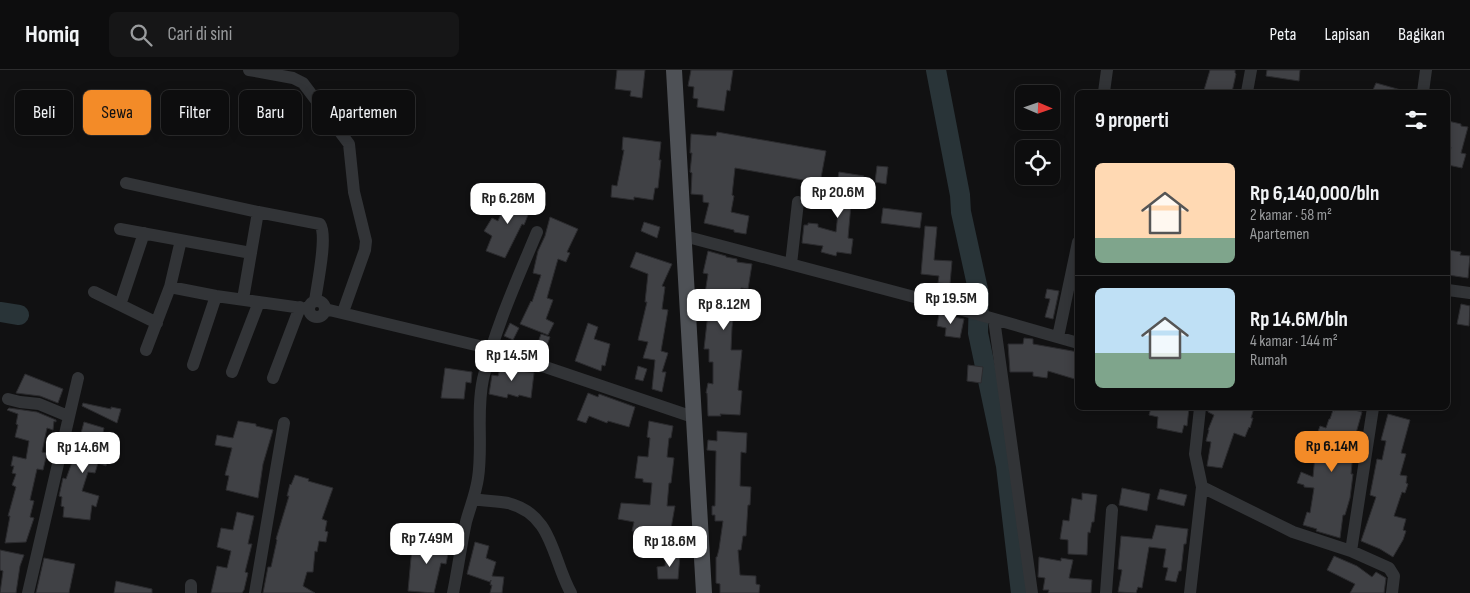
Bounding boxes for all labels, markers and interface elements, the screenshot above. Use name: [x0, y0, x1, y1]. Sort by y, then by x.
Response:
search box: [109, 12, 459, 57]
text: Homiq: [25, 20, 79, 49]
icon: search: [127, 21, 155, 49]
text: Cari di sini: [167, 23, 232, 46]
text: Peta: [1269, 24, 1297, 45]
text: Lapisan: [1325, 24, 1370, 45]
text: Bagikan: [1398, 24, 1445, 45]
north arrow: [1015, 85, 1060, 130]
map controls: [1015, 85, 1060, 185]
chip: Beli: [15, 90, 73, 135]
chip: Sewa: [83, 90, 151, 135]
chip: Filter: [161, 90, 229, 135]
chip: Baru: [239, 90, 302, 135]
chip: Apartemen: [312, 90, 415, 135]
icon: filters: [1402, 106, 1430, 134]
text: 9 properti: [1095, 108, 1169, 133]
button: locate: [1015, 140, 1060, 185]
pin: Rp 20.6M: [786, 176, 890, 219]
text: Rp 6,140,000/bln: [1250, 181, 1379, 206]
pin: Rp 6.26M: [456, 182, 560, 225]
text: Rp 20.6M: [812, 183, 864, 202]
icon: home: [1135, 183, 1195, 243]
text: Rp 6.26M: [481, 189, 535, 208]
text: 2 kamar · 58 m²: [1250, 206, 1332, 225]
text: Apartemen: [1250, 225, 1309, 244]
pin: Rp 19.5M: [899, 282, 1003, 325]
pin: Rp 8.12M: [672, 288, 776, 331]
text: Rp 19.5M: [925, 289, 977, 308]
text: Rp 8.12M: [698, 295, 750, 314]
text: Rp 14.6M/bln: [1250, 307, 1348, 332]
icon: home: [1135, 308, 1195, 368]
text: 4 kamar · 144 m²: [1250, 332, 1338, 351]
pin: Rp 14.5M: [460, 340, 564, 382]
text: Rp 14.5M: [486, 346, 538, 365]
text: Rumah: [1250, 351, 1287, 370]
pin: Rp 6.14M: [1280, 430, 1384, 473]
pin: Rp 14.6M: [31, 432, 135, 474]
text: Rp 6.14M: [1306, 437, 1358, 456]
text: Rp 14.6M: [57, 438, 109, 457]
pin: Rp 7.49M: [375, 522, 479, 565]
pin: Rp 18.6M: [618, 526, 722, 568]
text: Rp 7.49M: [401, 529, 453, 548]
text: Rp 18.6M: [644, 532, 696, 551]

